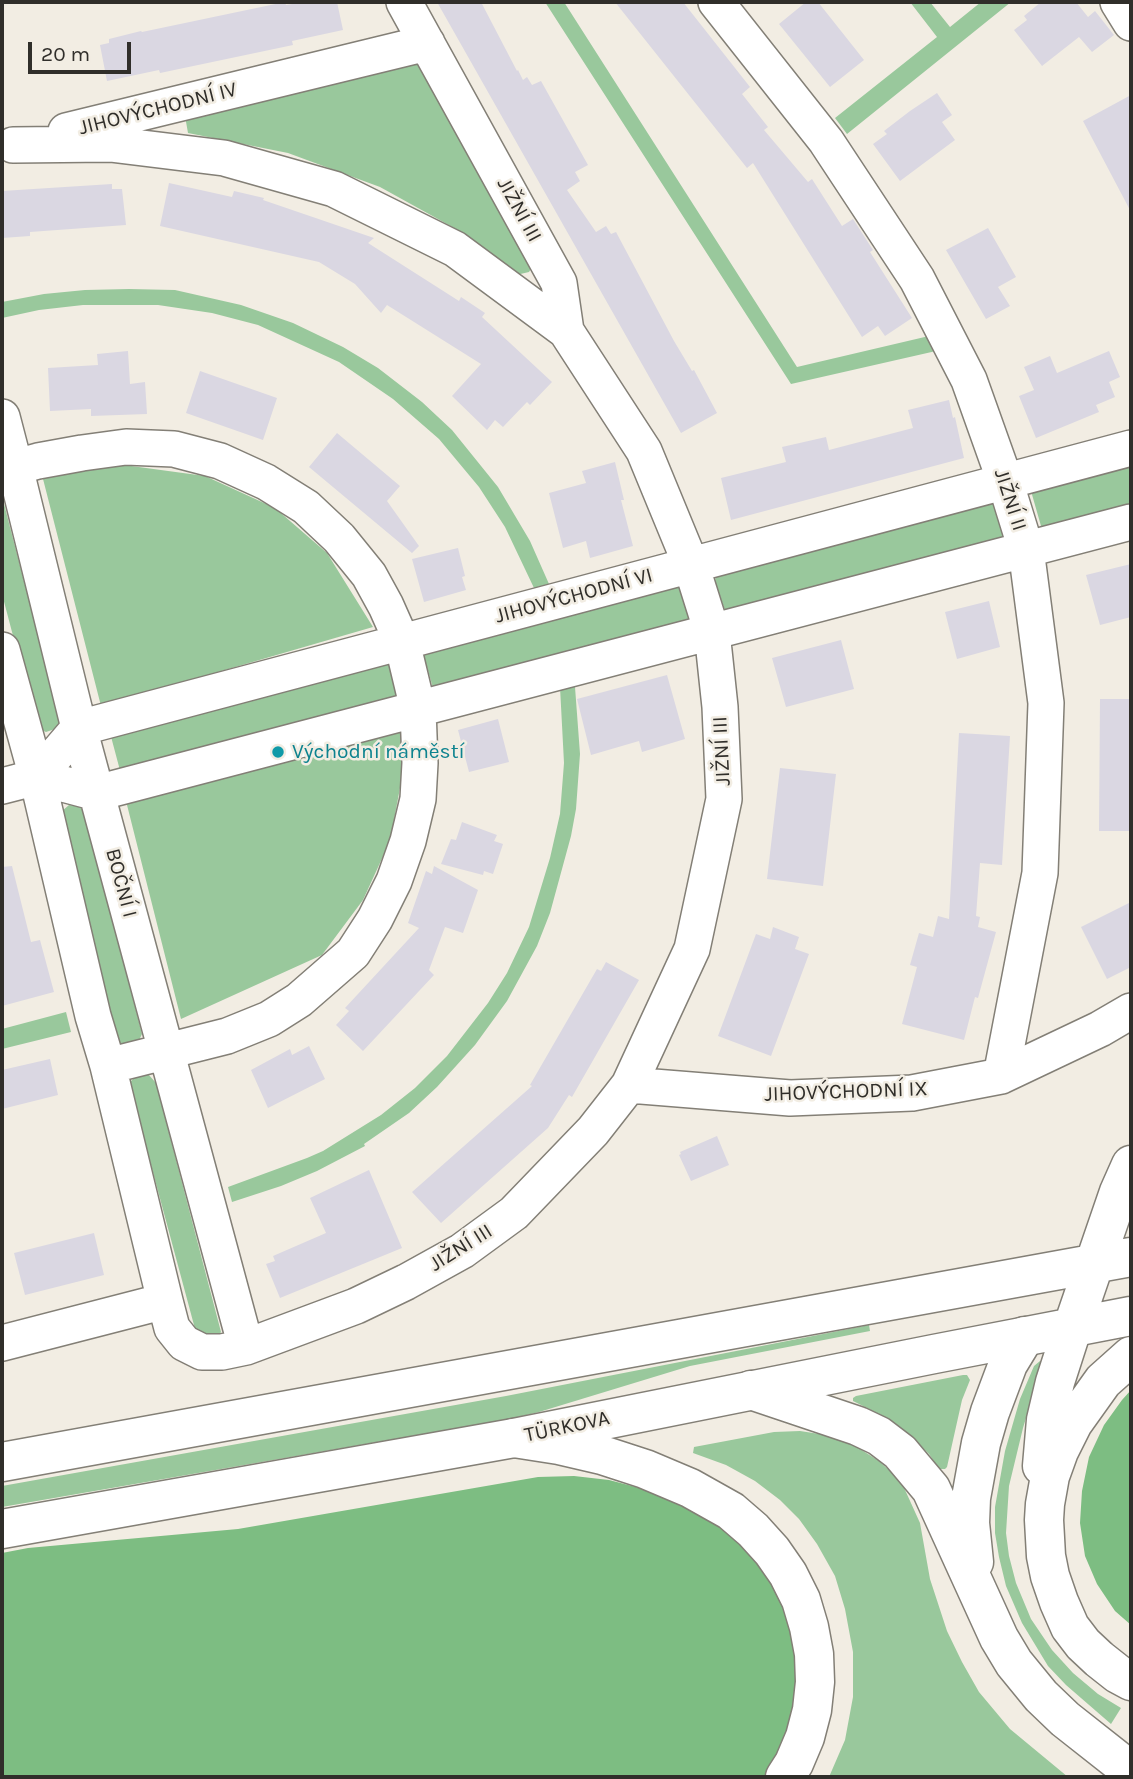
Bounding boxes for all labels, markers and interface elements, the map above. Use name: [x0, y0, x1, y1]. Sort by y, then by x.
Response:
scale bar: [32, 28, 135, 72]
text: 20 m: [41, 42, 90, 66]
street label: JIHOVÝCHODNÍ IV: [76, 77, 240, 141]
street label: JIŽNÍ III: [491, 173, 547, 247]
street label: JIŽNÍ II: [988, 466, 1032, 534]
street label: JIHOVÝCHODNÍ VI: [492, 563, 656, 629]
street label: JIŽNÍ III: [708, 716, 736, 786]
place label: Východní náměstí: [292, 739, 465, 765]
marker: Východní náměstí: [270, 744, 286, 760]
street label: BOČNÍ I: [100, 846, 142, 920]
street label: JIHOVÝCHODNÍ IX: [764, 1077, 928, 1107]
street label: JIŽNÍ III: [425, 1219, 497, 1277]
street label: TÜRKOVA: [522, 1406, 612, 1448]

